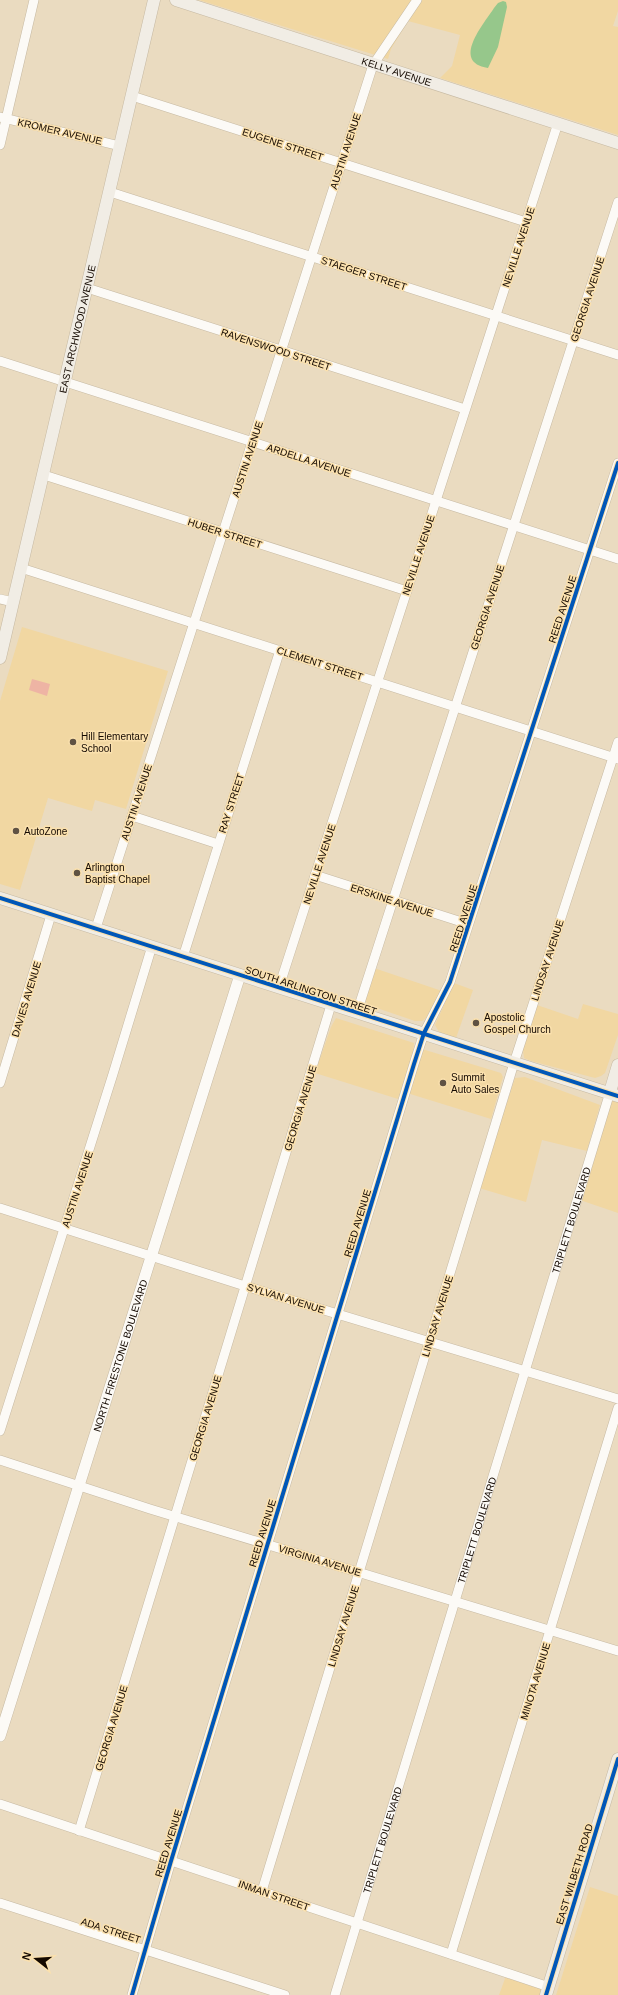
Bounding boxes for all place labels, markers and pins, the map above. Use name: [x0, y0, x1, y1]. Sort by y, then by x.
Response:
place label: Hill Elementary School: [81, 731, 148, 754]
marker: Hill Elementary School: [68, 737, 78, 747]
marker: AutoZone: [11, 826, 21, 836]
place label: AutoZone: [24, 826, 68, 837]
place label: Arlington Baptist Chapel: [85, 862, 150, 885]
marker: Arlington Baptist Chapel: [72, 868, 82, 878]
place label: Apostolic Gospel Church: [484, 1012, 551, 1035]
marker: Apostolic Gospel Church: [471, 1018, 481, 1028]
place label: Summit Auto Sales: [451, 1072, 499, 1095]
marker: Summit Auto Sales: [438, 1078, 448, 1088]

